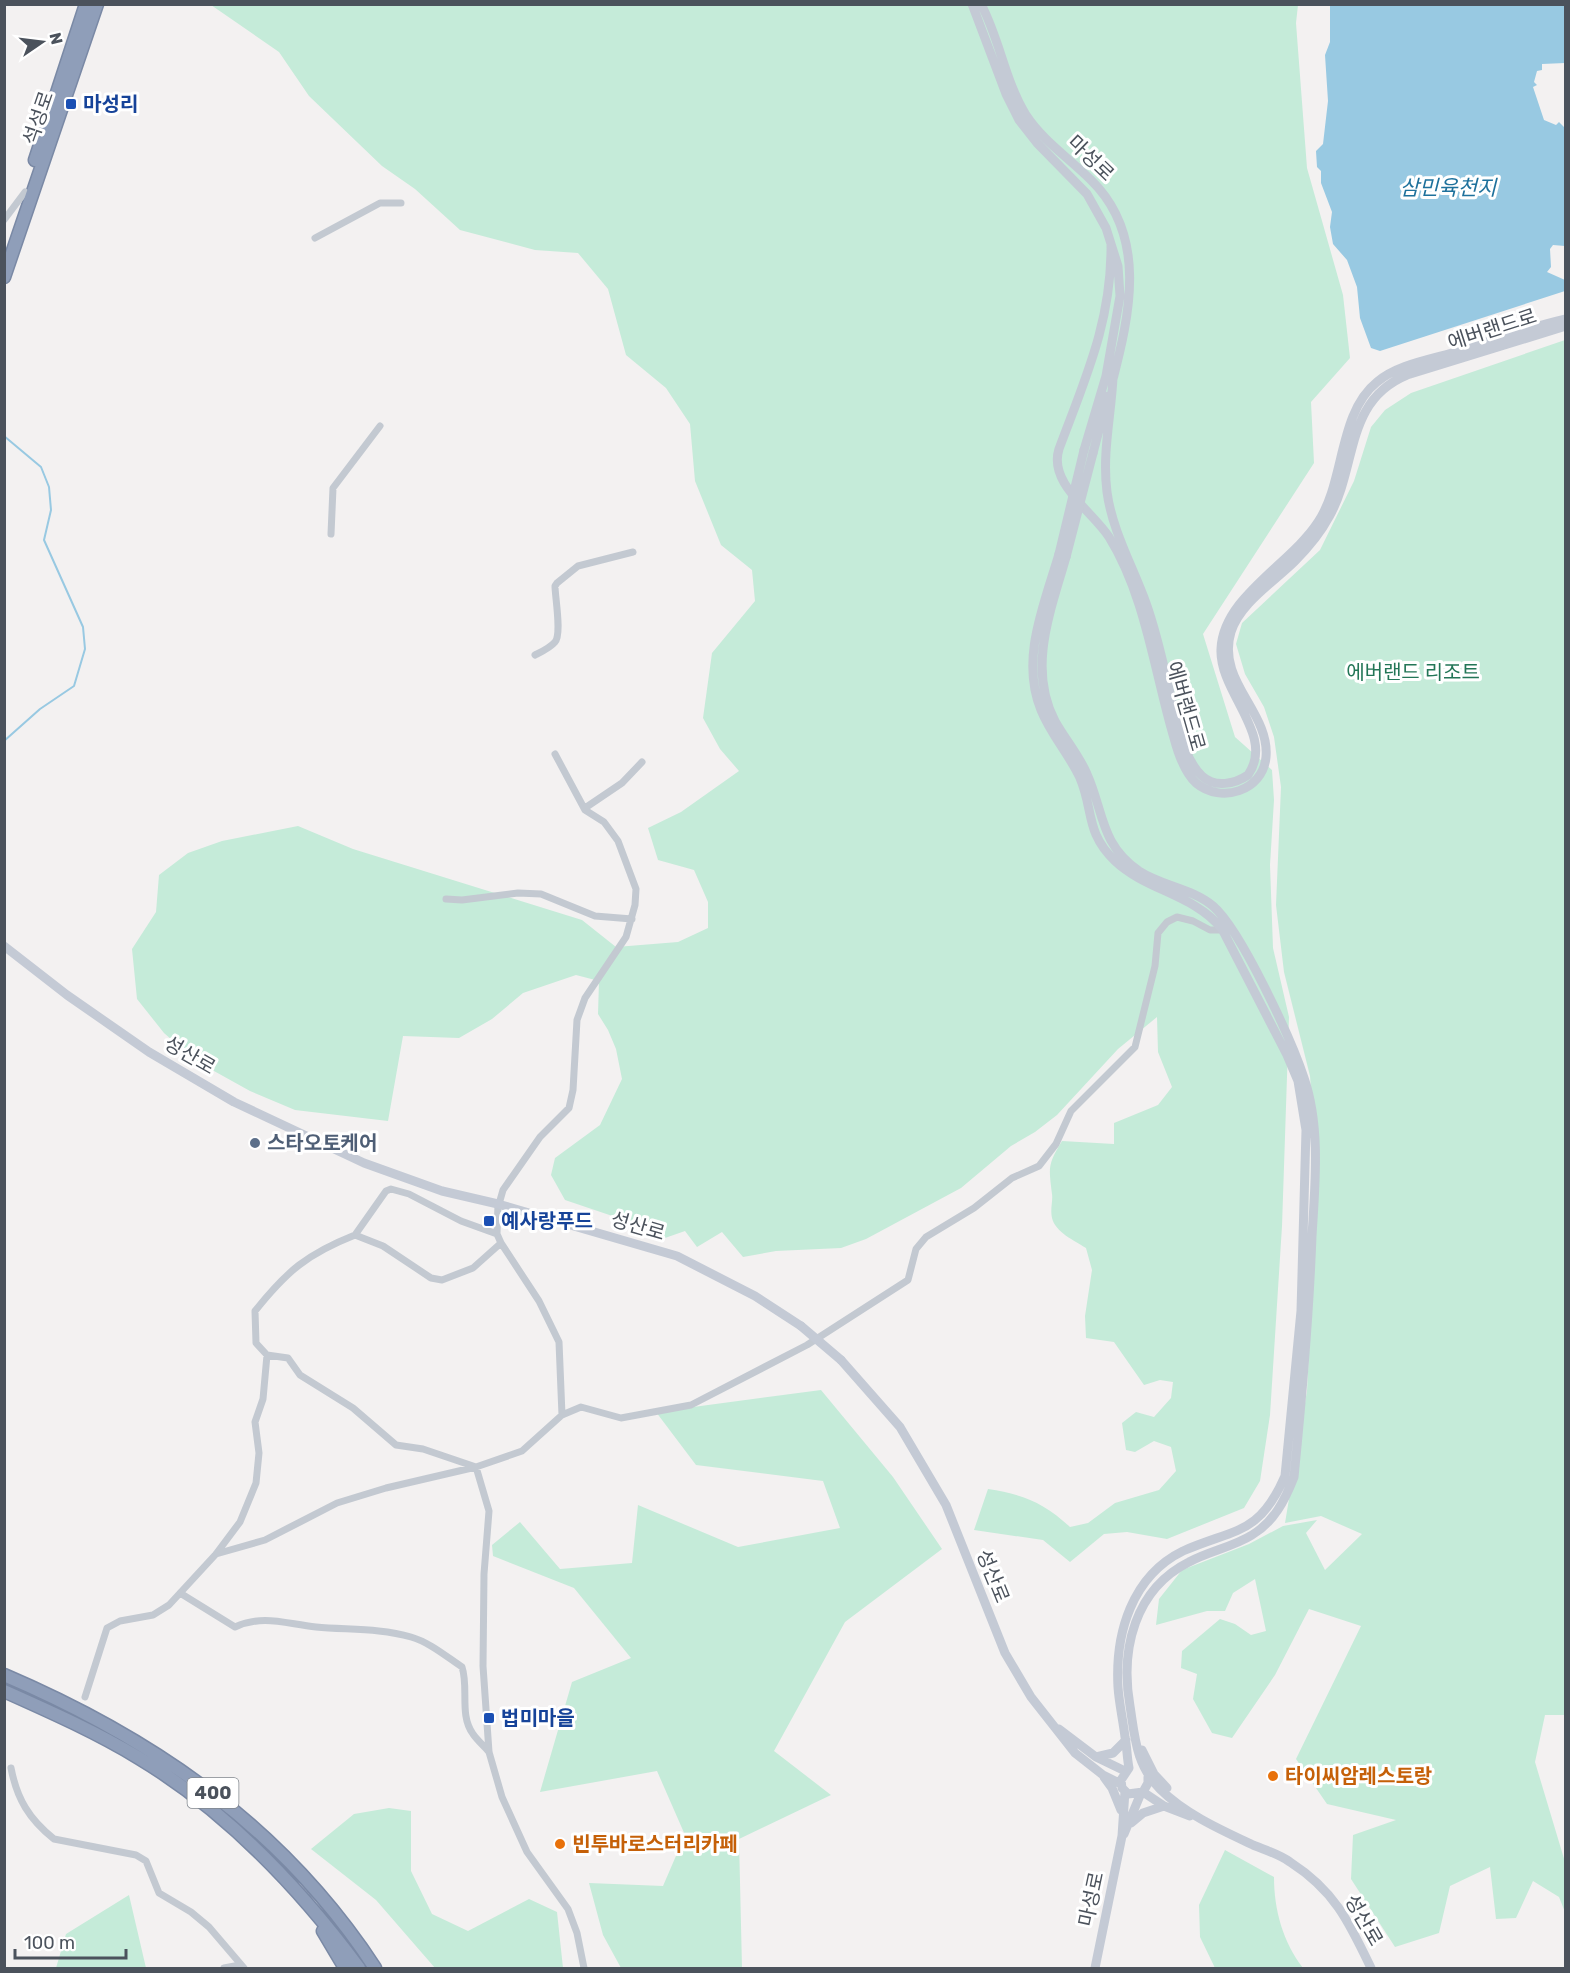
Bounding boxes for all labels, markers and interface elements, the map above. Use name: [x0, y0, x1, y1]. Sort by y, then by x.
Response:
north arrow: [12, 12, 72, 72]
text: N: [45, 31, 67, 46]
street label: 석성로: [18, 88, 58, 148]
place label: 마성리: [83, 92, 138, 116]
marker: 마성리: [64, 97, 78, 111]
street label: 마성로: [1063, 130, 1119, 186]
water label: 삼민육천지: [1400, 175, 1498, 200]
street label: 에버랜드로: [1445, 303, 1539, 355]
street label: 에버랜드로: [1162, 658, 1210, 754]
park label: 에버랜드 리조트: [1346, 660, 1480, 684]
street label: 성산로: [160, 1031, 220, 1079]
place label: 스타오토케어: [267, 1131, 377, 1155]
marker: 스타오토케어: [248, 1136, 262, 1150]
street label: 성산로: [608, 1207, 668, 1245]
place label: 예사랑푸드: [501, 1209, 593, 1233]
marker: 예사랑푸드: [482, 1214, 496, 1228]
street label: 성산로: [972, 1546, 1014, 1606]
place label: 법미마을: [501, 1706, 575, 1730]
marker: 법미마을: [482, 1711, 496, 1725]
place label: 타이씨암레스토랑: [1285, 1764, 1432, 1788]
marker: 타이씨암레스토랑: [1266, 1769, 1280, 1783]
road number: 400: [188, 1778, 238, 1808]
place label: 빈투바로스터리카페: [572, 1832, 738, 1856]
marker: 빈투바로스터리카페: [553, 1837, 567, 1851]
street label: 마성로: [1074, 1870, 1108, 1928]
street label: 성산로: [1340, 1890, 1388, 1950]
scale bar: [15, 1922, 126, 1960]
text: 100 m: [24, 1932, 75, 1954]

